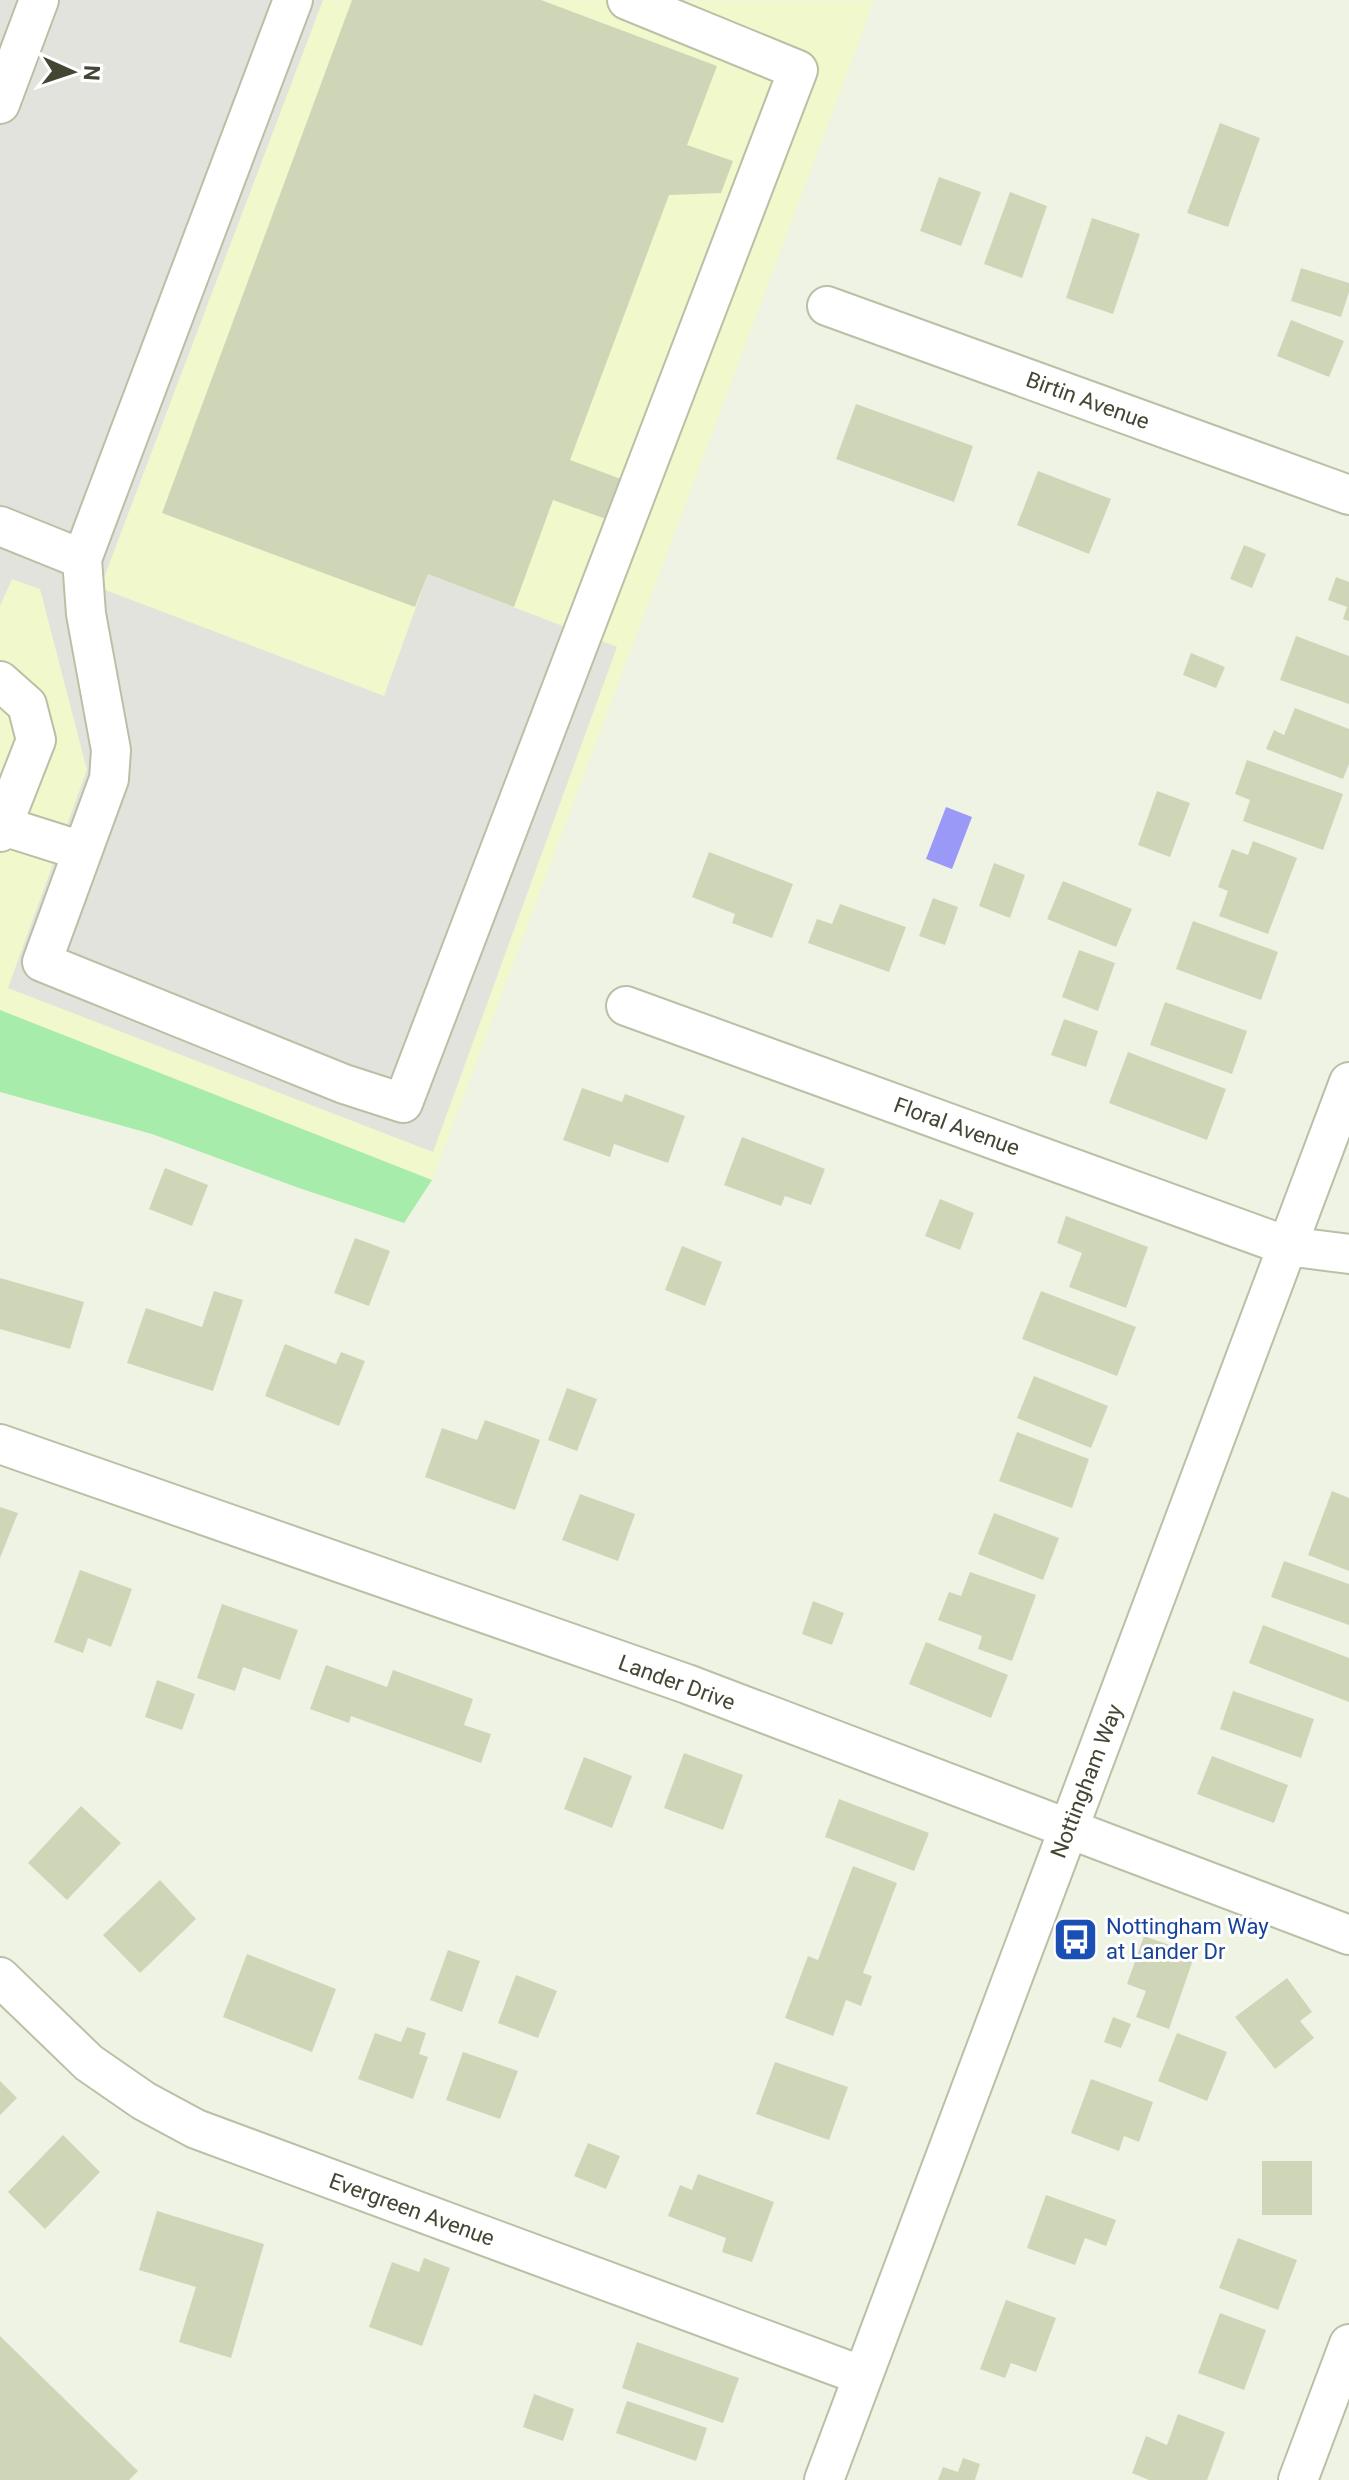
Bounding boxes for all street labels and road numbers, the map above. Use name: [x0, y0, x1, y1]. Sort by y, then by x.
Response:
street label: Birtin Avenue: [1023, 367, 1153, 434]
street label: Floral Avenue: [891, 1092, 1023, 1161]
street label: Lander Drive: [615, 1650, 739, 1715]
street label: Nottingham Way: [1046, 1700, 1128, 1862]
street label: Evergreen Avenue: [326, 2168, 498, 2251]

